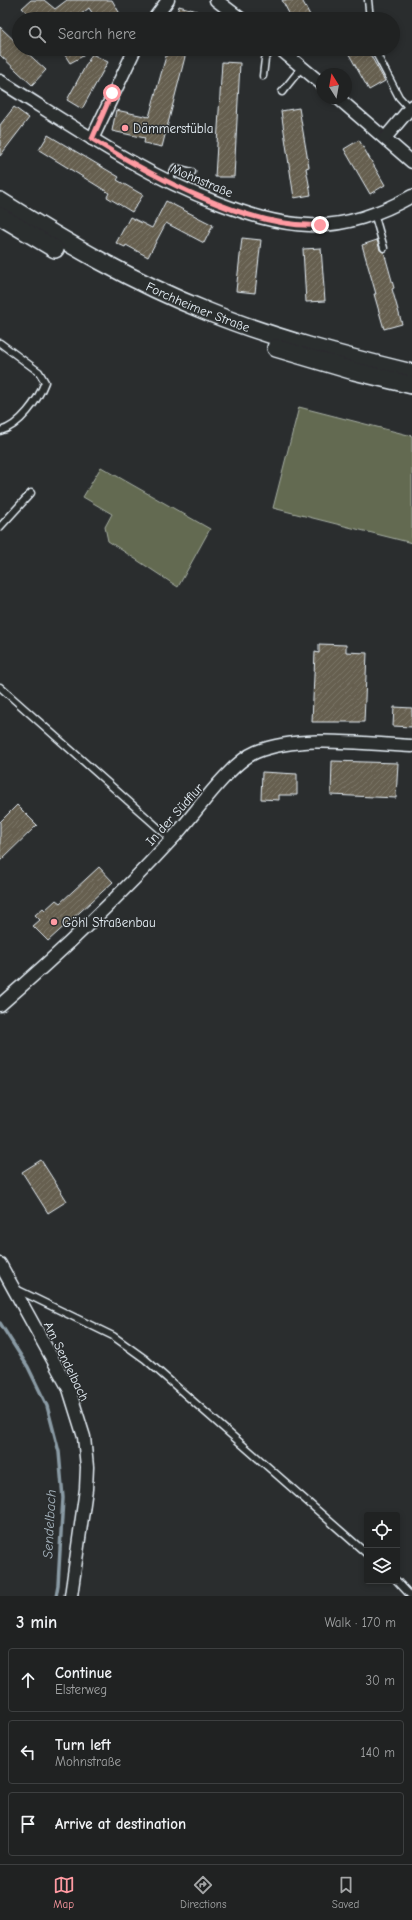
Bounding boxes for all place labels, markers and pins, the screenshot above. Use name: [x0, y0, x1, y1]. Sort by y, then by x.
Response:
place label: Dämmerstübla: [133, 121, 213, 136]
marker: Dämmerstübla: [120, 123, 130, 133]
place label: Göhl Straßenbau: [62, 915, 156, 930]
marker: Göhl Straßenbau: [49, 917, 59, 927]

